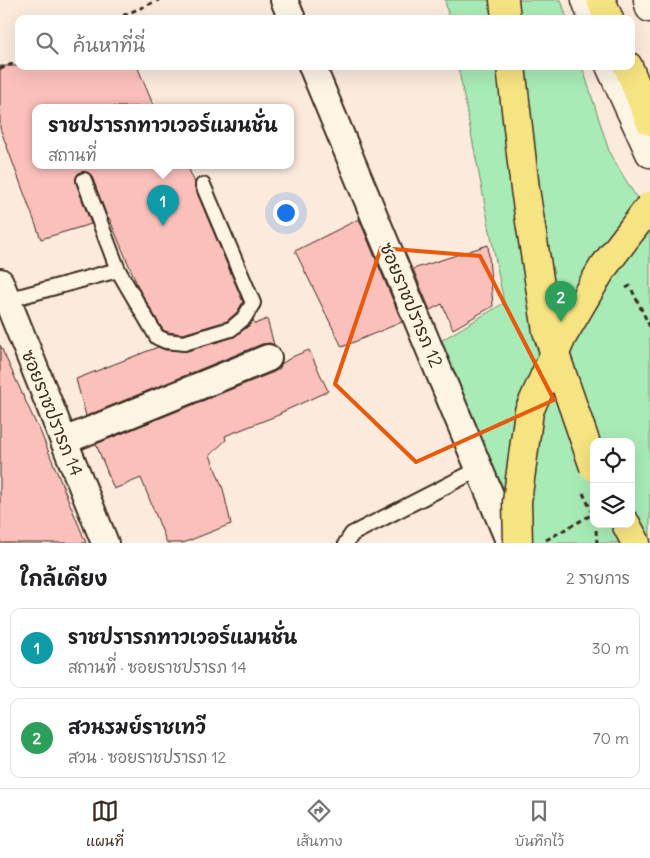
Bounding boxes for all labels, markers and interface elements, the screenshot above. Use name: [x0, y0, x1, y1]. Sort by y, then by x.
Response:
search box: [15, 15, 635, 70]
icon: search: [33, 29, 61, 57]
text: ค้นหาที่นี่: [73, 33, 145, 57]
popup: [32, 104, 294, 169]
text: ราชปรารภทาวเวอร์แมนชั่น: [48, 113, 278, 137]
text: สถานที่: [48, 145, 97, 165]
pin: 1: [147, 185, 179, 226]
your location: [273, 200, 299, 226]
street label: ซอยราชปรารภ 12: [375, 239, 448, 371]
pin: 2: [545, 281, 577, 322]
street label: ซอยราชปรารภ 14: [17, 346, 88, 479]
map controls: [590, 438, 635, 528]
button: locate: [590, 438, 635, 483]
button: layers: [590, 483, 635, 528]
text: ใกล้เคียง: [20, 565, 107, 592]
text: 2 รายการ: [566, 568, 630, 588]
text: ราชปรารภทาวเวอร์แมนชั่น: [68, 625, 297, 649]
text: 1: [34, 638, 40, 658]
text: 30 m: [592, 638, 629, 658]
text: สถานที่ · ซอยราชปรารภ 14: [68, 657, 247, 677]
text: สวนรมย์ราชเทวี: [68, 715, 206, 739]
text: 2: [33, 728, 41, 748]
text: 70 m: [593, 728, 629, 748]
text: สวน · ซอยราชปรารภ 12: [68, 747, 226, 767]
tab: แผนที่: [86, 797, 124, 851]
tab: เส้นทาง: [296, 797, 342, 851]
tab: บันทึกไว้: [515, 797, 564, 851]

